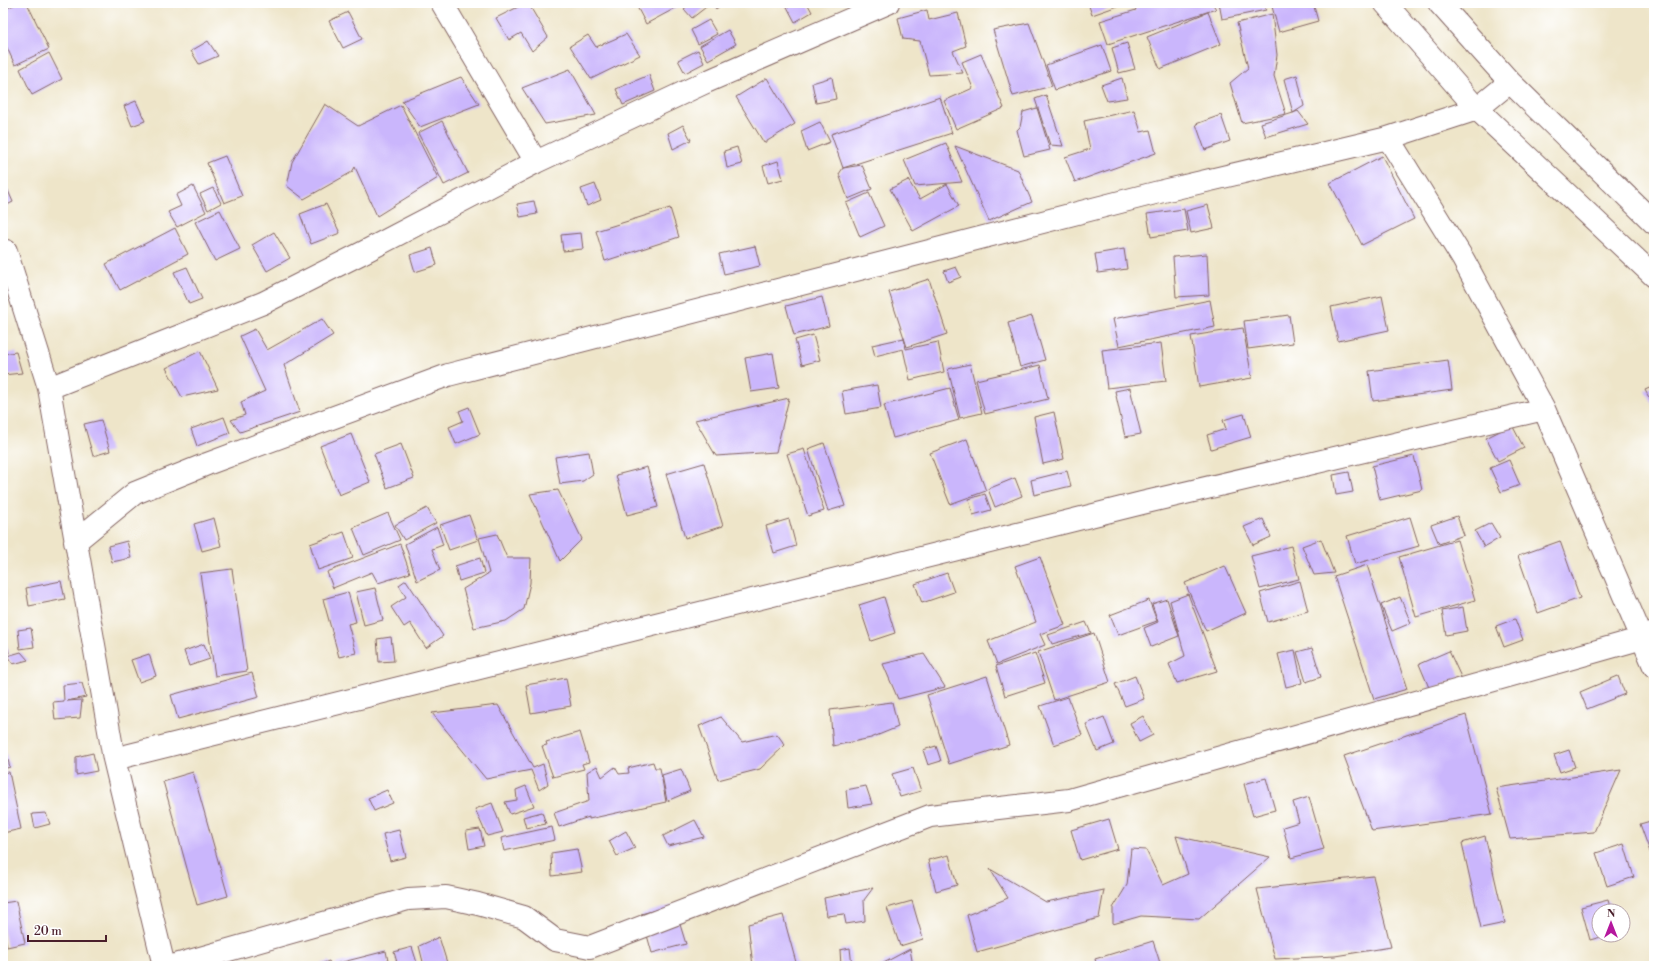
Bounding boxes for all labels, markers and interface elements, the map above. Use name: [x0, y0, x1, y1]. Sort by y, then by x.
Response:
north arrow: [1591, 903, 1631, 943]
text: N: [1607, 907, 1616, 921]
scale bar: [28, 917, 106, 943]
text: 20 m: [34, 924, 62, 939]

